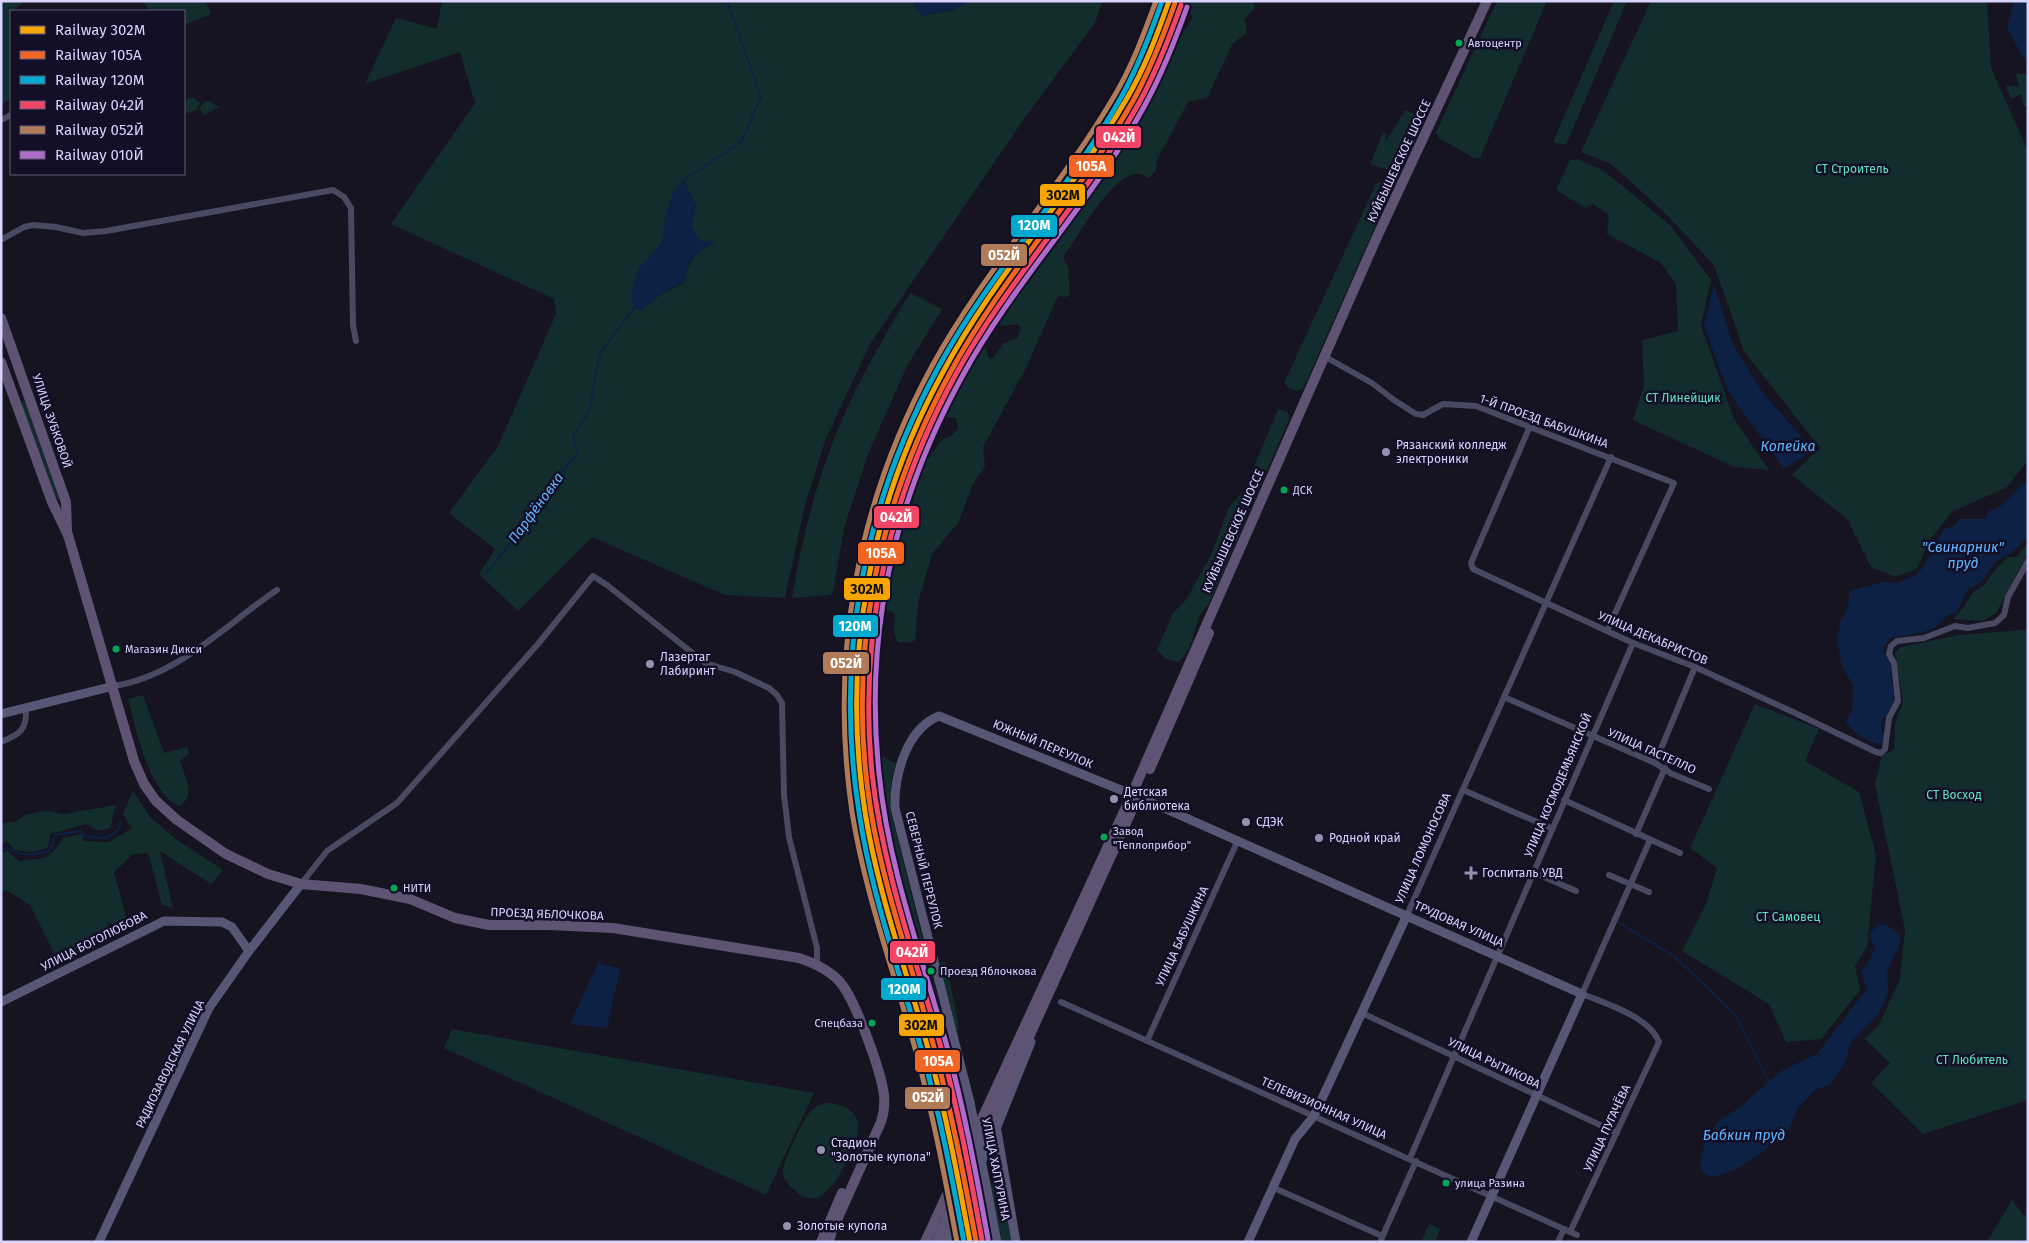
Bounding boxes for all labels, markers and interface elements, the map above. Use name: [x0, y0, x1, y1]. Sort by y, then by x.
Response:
legend: [10, 10, 185, 175]
text: Railway 302М: [55, 21, 145, 39]
place label: Автоцентр: [1468, 37, 1522, 50]
marker: Автоцентр: [1454, 38, 1464, 48]
text: Railway 105А: [55, 46, 142, 64]
text: Railway 120М: [55, 71, 145, 89]
text: Railway 042Й: [55, 96, 144, 114]
street label: КУЙБЫШЕВСКОЕ ШОССЕ: [1363, 97, 1434, 225]
text: Railway 052Й: [55, 121, 144, 139]
line badge: 042Й: [1095, 125, 1142, 149]
text: 042Й: [1103, 128, 1135, 146]
text: Railway 010Й: [55, 146, 144, 164]
line badge: 105А: [1068, 154, 1115, 178]
text: 105А: [1076, 158, 1107, 175]
park label: СТ Строитель: [1815, 162, 1889, 176]
line badge: 302М: [1039, 183, 1086, 207]
text: 302М: [1045, 187, 1080, 204]
line badge: 120М: [1010, 214, 1058, 238]
text: 120М: [1018, 217, 1050, 234]
line badge: 052Й: [980, 243, 1028, 267]
text: 052Й: [988, 246, 1020, 264]
street label: УЛИЦА ЗУБКОВОЙ: [29, 372, 76, 470]
street label: 1-Й ПРОЕЗД БАБУШКИНА: [1478, 390, 1611, 451]
park label: СТ Линейщик: [1646, 391, 1721, 405]
place label: Рязанский колледж электроники: [1396, 438, 1507, 466]
water label: Копейка: [1761, 438, 1816, 455]
marker: Рязанский колледж электроники: [1380, 446, 1392, 458]
street label: КУЙБЫШЕВСКОЕ ШОССЕ: [1198, 467, 1267, 595]
water label: Парфёновка: [505, 469, 567, 547]
place label: ДСК: [1292, 484, 1313, 497]
marker: ДСК: [1279, 485, 1289, 495]
line badge: 042Й: [873, 505, 920, 529]
text: 042Й: [880, 508, 912, 526]
water label: "Свинарник" пруд: [1922, 539, 2005, 572]
line badge: 105А: [857, 541, 905, 565]
text: 105А: [866, 545, 897, 562]
line badge: 302М: [843, 577, 891, 601]
text: 302М: [849, 581, 884, 598]
street label: УЛИЦА ДЕКАБРИСТОВ: [1596, 608, 1710, 668]
line badge: 120М: [832, 614, 879, 638]
text: 120М: [839, 618, 871, 635]
place label: Магазин Дикси: [125, 643, 202, 656]
marker: Магазин Дикси: [111, 644, 121, 654]
place label: Лазертаг Лабиринт: [660, 650, 716, 678]
line badge: 052Й: [822, 651, 870, 675]
text: 052Й: [830, 654, 862, 672]
marker: Лазертаг Лабиринт: [644, 658, 656, 670]
street label: УЛИЦА КОСМОДЕМЬЯНСКОЙ: [1520, 710, 1595, 859]
street label: ЮЖНЫЙ ПЕРЕУЛОК: [991, 716, 1095, 771]
street label: УЛИЦА ГАСТЕЛЛО: [1606, 725, 1698, 777]
place label: Детская библиотека: [1123, 785, 1190, 813]
park label: СТ Восход: [1926, 788, 1982, 802]
street label: УЛИЦА ЛОМОНОСОВА: [1392, 791, 1454, 905]
marker: Детская библиотека: [1108, 793, 1120, 805]
street label: СЕВЕРНЫЙ ПЕРЕУЛОК: [903, 810, 946, 930]
place label: СДЭК: [1256, 815, 1284, 829]
marker: СДЭК: [1240, 816, 1252, 828]
place label: Завод "Теплоприбор": [1113, 825, 1191, 852]
place label: Родной край: [1329, 831, 1401, 845]
marker: Завод "Теплоприбор": [1099, 832, 1109, 842]
marker: Родной край: [1313, 832, 1325, 844]
marker: Госпиталь УВД: [1464, 866, 1478, 880]
place label: Госпиталь УВД: [1482, 866, 1563, 880]
place label: НИТИ: [403, 882, 431, 895]
marker: НИТИ: [389, 883, 399, 893]
street label: УЛИЦА БАБУШКИНА: [1153, 884, 1211, 988]
street label: ТРУДОВАЯ УЛИЦА: [1412, 898, 1506, 950]
street label: ПРОЕЗД ЯБЛОЧКОВА: [490, 905, 604, 923]
street label: УЛИЦА БОГОЛЮБОВА: [39, 908, 149, 974]
park label: СТ Самовец: [1756, 910, 1820, 924]
line badge: 042Й: [889, 940, 936, 964]
text: 042Й: [896, 943, 928, 961]
place label: Проезд Яблочкова: [940, 965, 1036, 978]
marker: Проезд Яблочкова: [926, 966, 936, 976]
line badge: 120М: [880, 977, 927, 1001]
text: 120М: [888, 981, 920, 998]
street label: РАДИОЗАВОДСКАЯ УЛИЦА: [133, 998, 207, 1130]
line badge: 302М: [898, 1013, 945, 1037]
place label: Спецбаза: [814, 1017, 863, 1030]
text: 302М: [903, 1017, 938, 1034]
marker: Спецбаза: [867, 1018, 877, 1028]
street label: УЛИЦА РЫТИКОВА: [1446, 1035, 1543, 1091]
line badge: 105А: [914, 1049, 961, 1073]
text: 105А: [923, 1053, 954, 1070]
park label: СТ Любитель: [1936, 1053, 2008, 1067]
street label: ТЕЛЕВИЗИОННАЯ УЛИЦА: [1259, 1074, 1389, 1142]
street label: УЛИЦА ПУГАЧЁВА: [1580, 1082, 1633, 1174]
line badge: 052Й: [904, 1086, 951, 1110]
text: 052Й: [912, 1088, 944, 1106]
street label: УЛИЦА ХАЛТУРИНА: [979, 1116, 1013, 1222]
water label: Бабкин пруд: [1703, 1127, 1785, 1144]
place label: Стадион "Золотые купола": [831, 1136, 931, 1164]
marker: Стадион "Золотые купола": [815, 1144, 827, 1156]
place label: улица Разина: [1455, 1177, 1525, 1190]
marker: улица Разина: [1441, 1178, 1451, 1188]
place label: Золотые купола: [797, 1219, 887, 1233]
marker: Золотые купола: [781, 1220, 793, 1232]

